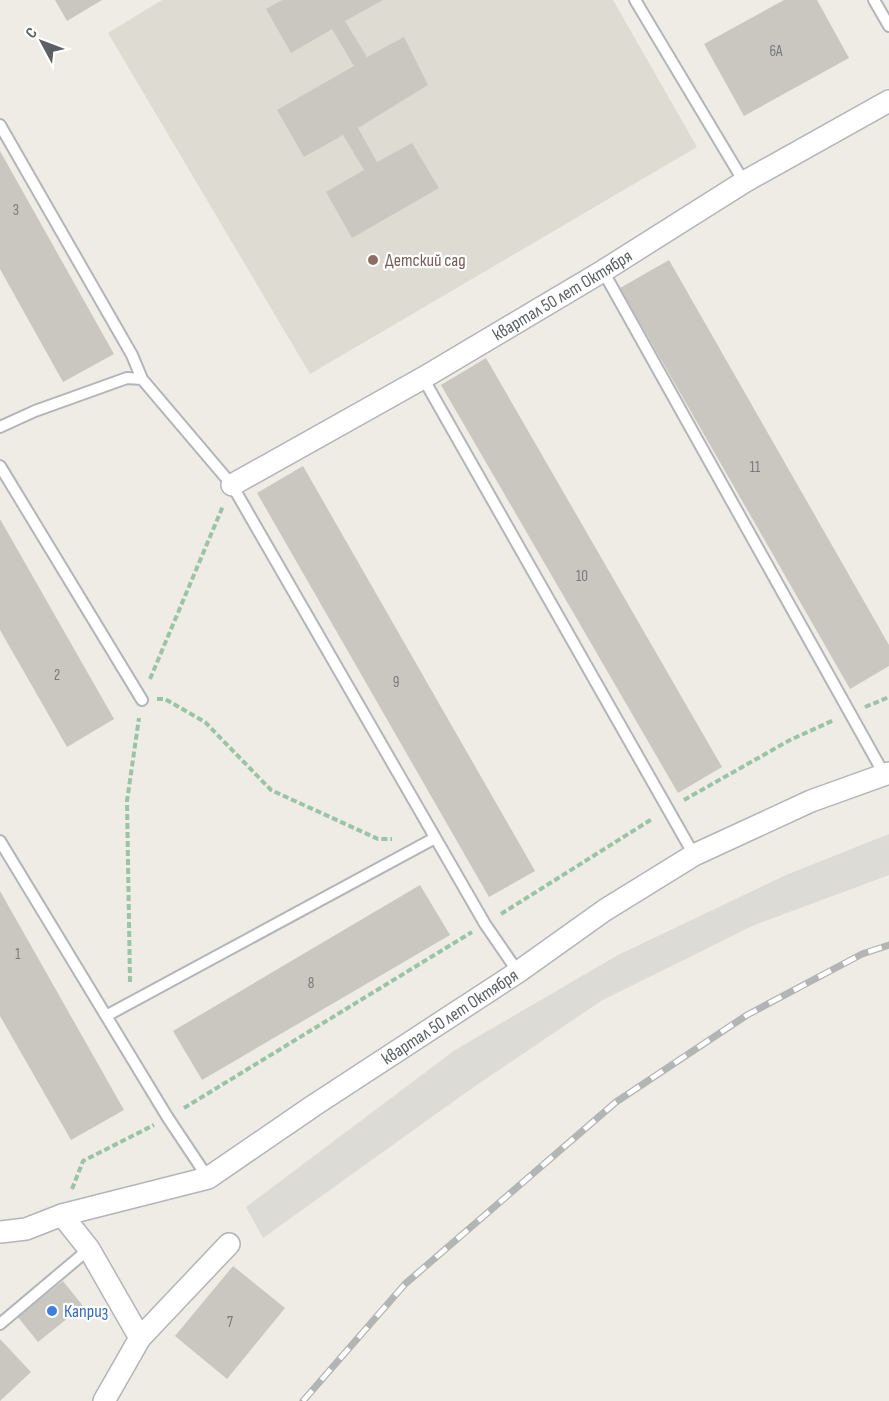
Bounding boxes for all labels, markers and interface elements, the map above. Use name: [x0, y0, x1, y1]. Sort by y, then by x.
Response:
north arrow: [12, 12, 72, 72]
text: С: [22, 24, 42, 42]
house number: 6А: [770, 42, 783, 61]
house number: 3: [13, 201, 19, 220]
street label: квартал 50 лет Октября: [489, 245, 636, 345]
place label: Детский сад: [385, 250, 466, 271]
marker: Детский сад: [366, 253, 380, 267]
house number: 11: [750, 458, 761, 477]
house number: 10: [576, 567, 588, 586]
house number: 2: [54, 666, 60, 685]
house number: 9: [393, 673, 399, 692]
house number: 1: [15, 945, 21, 964]
street label: квартал 50 лет Октября: [377, 964, 522, 1069]
house number: 8: [308, 974, 314, 993]
place label: Каприз: [64, 1301, 108, 1322]
marker: Каприз: [45, 1304, 59, 1318]
house number: 7: [227, 1313, 233, 1332]

